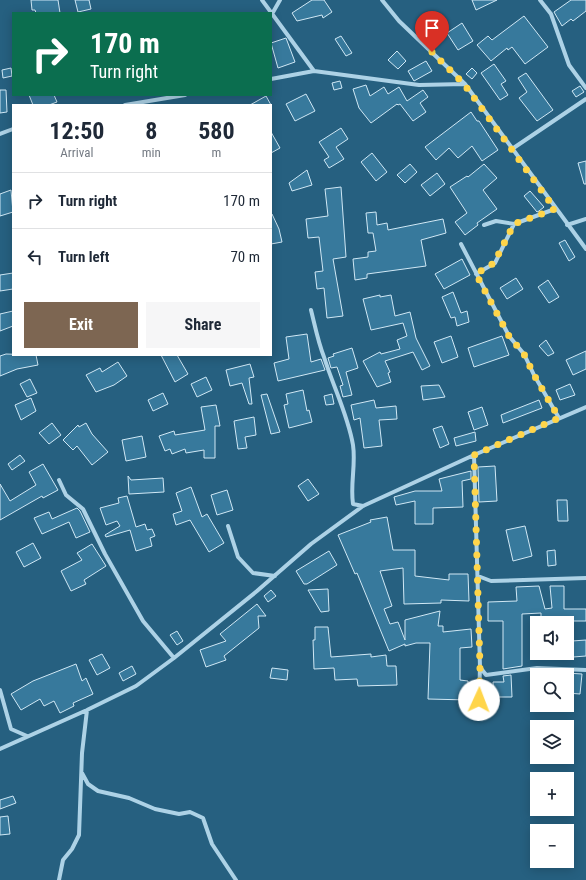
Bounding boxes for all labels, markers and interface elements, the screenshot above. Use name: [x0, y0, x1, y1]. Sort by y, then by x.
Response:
pin: [415, 11, 449, 52]
icon: arrive: [421, 17, 443, 39]
text: 170 m: [90, 27, 160, 60]
icon: right: [24, 28, 76, 80]
text: Turn right: [90, 61, 158, 82]
text: 12:50: [49, 117, 104, 145]
text: 8: [145, 117, 157, 145]
text: 580: [198, 117, 235, 145]
text: Arrival: [60, 145, 93, 160]
text: min: [142, 145, 161, 160]
text: m: [212, 145, 221, 160]
icon: right: [24, 190, 46, 212]
text: Turn right: [58, 192, 117, 210]
text: 170 m: [223, 192, 260, 210]
icon: left: [24, 246, 46, 268]
text: Turn left: [58, 248, 109, 266]
text: 70 m: [230, 248, 260, 266]
button: Exit: [24, 302, 138, 348]
button: Share: [146, 302, 260, 348]
map controls: [530, 616, 574, 868]
button: sound: [530, 616, 574, 660]
button: search: [530, 668, 574, 712]
position arrow: [458, 679, 500, 721]
button: layers: [530, 720, 574, 764]
button: +: [530, 772, 574, 816]
button: −: [530, 824, 574, 868]

